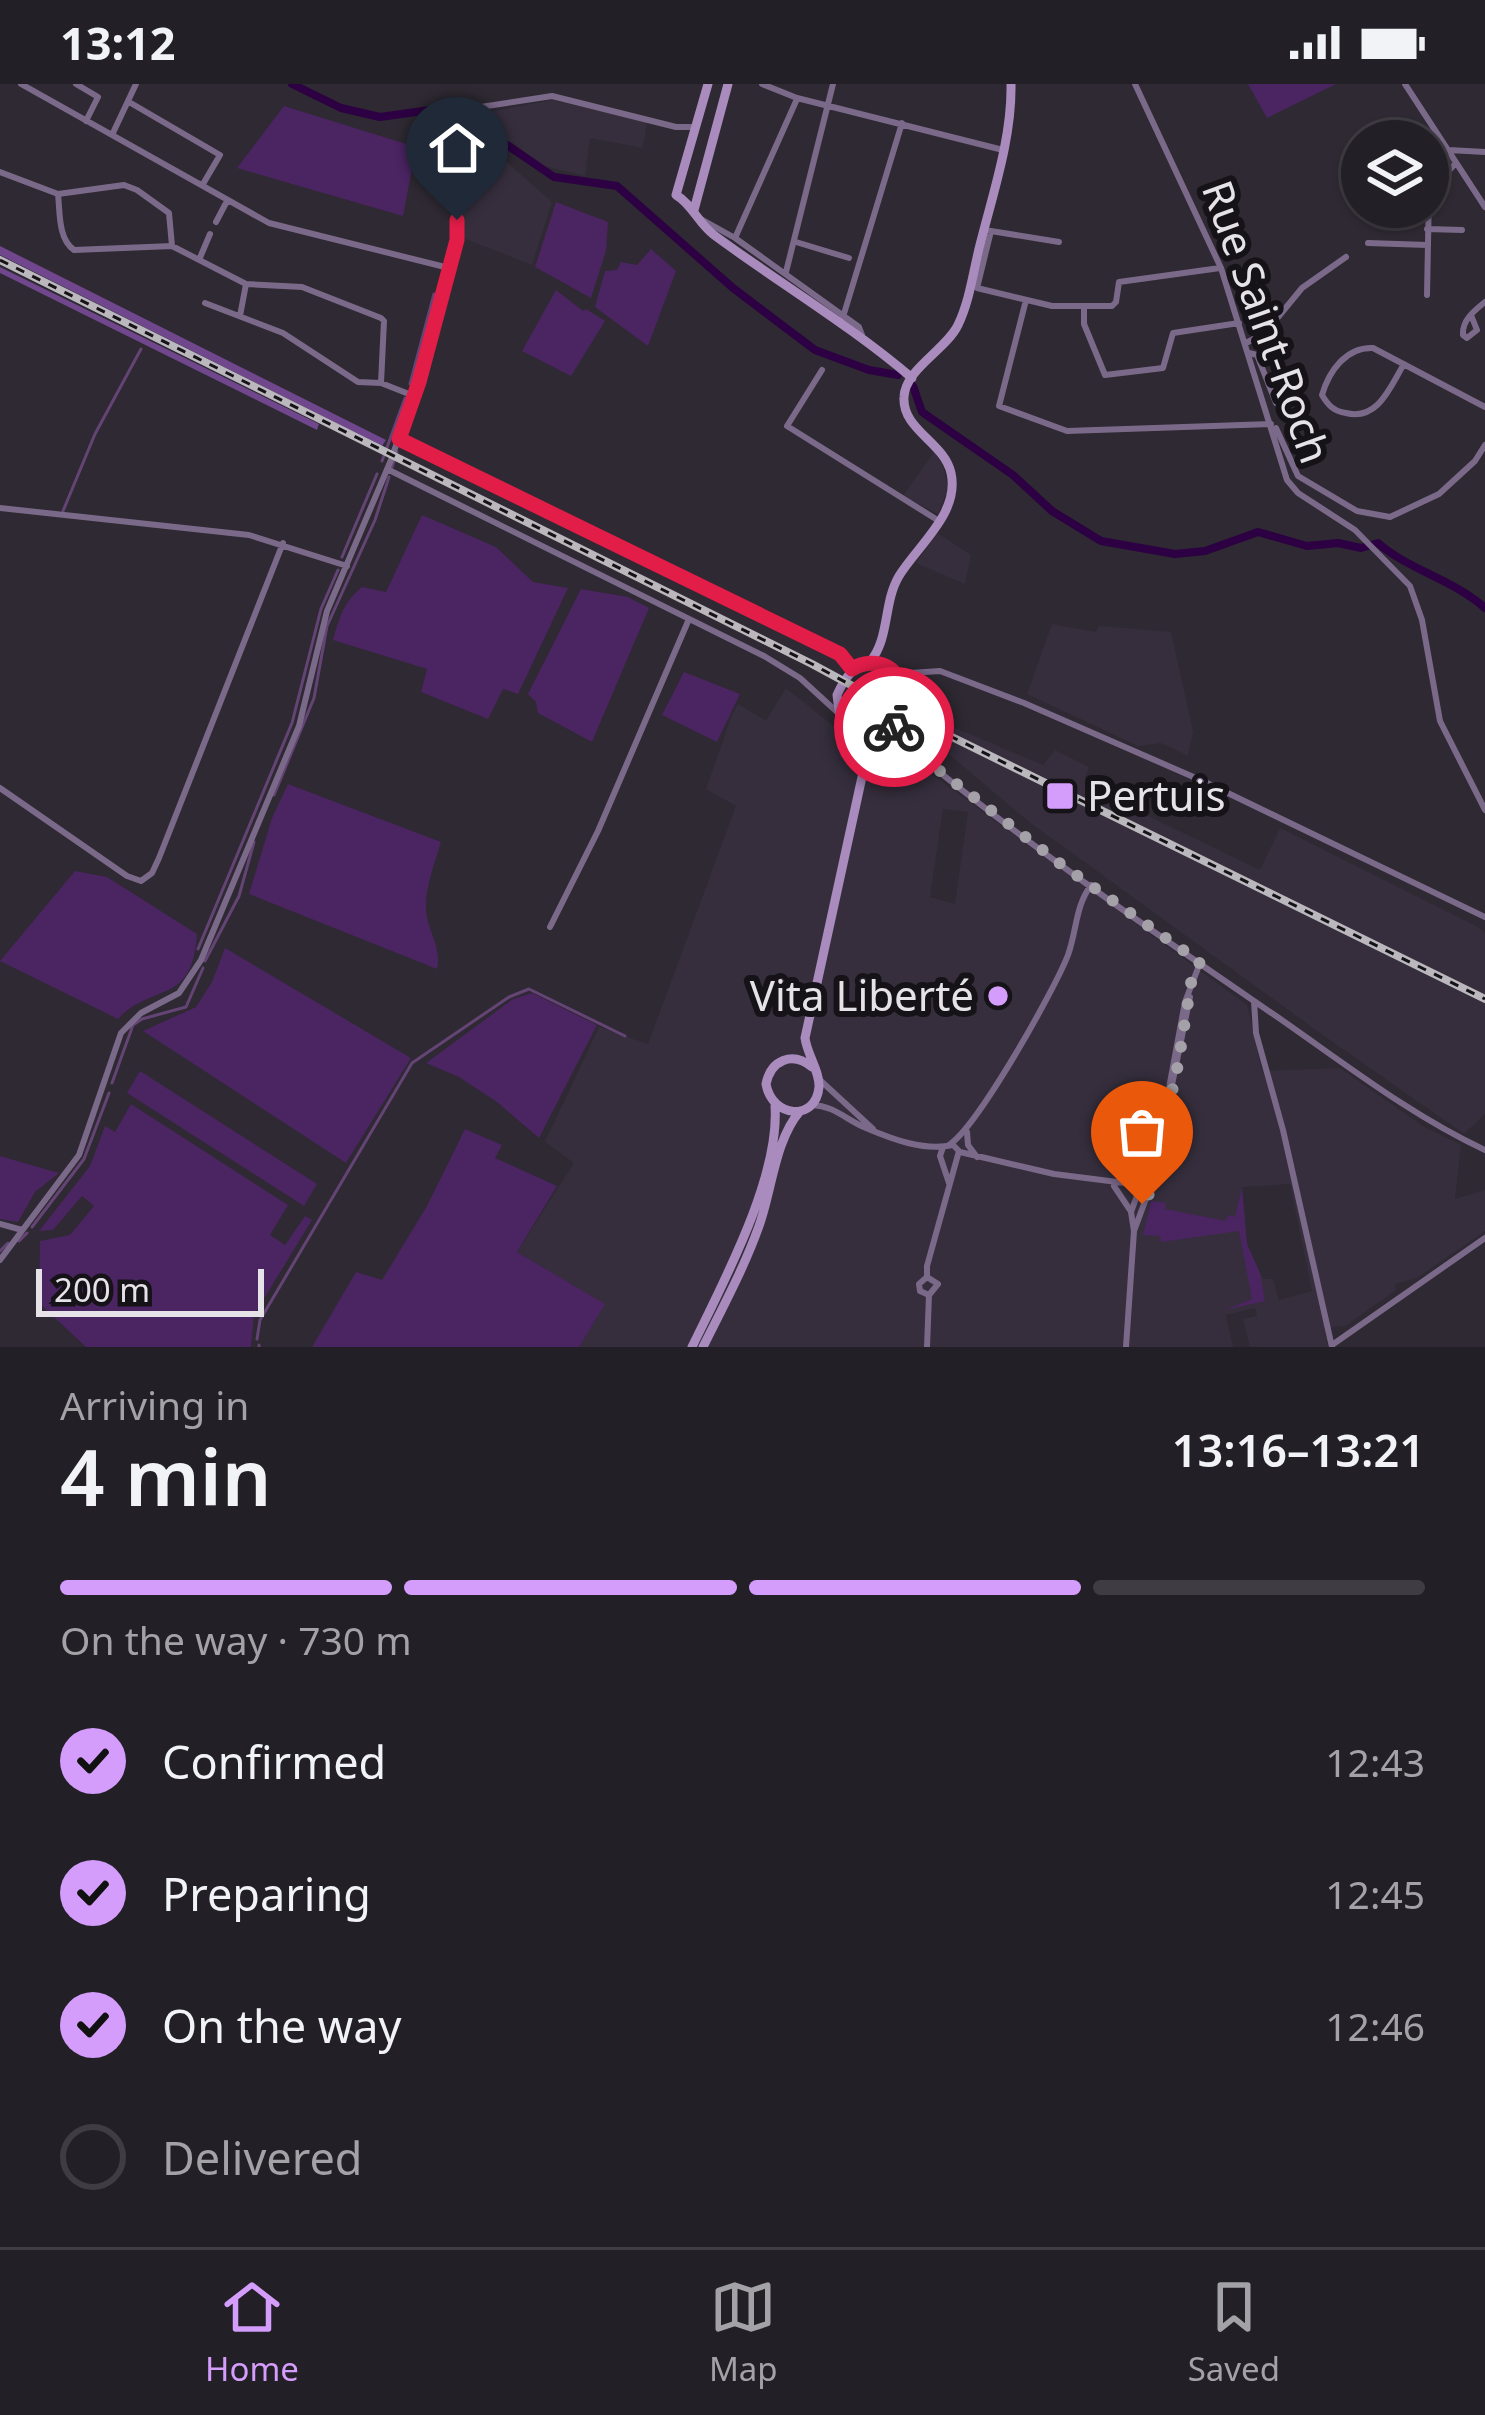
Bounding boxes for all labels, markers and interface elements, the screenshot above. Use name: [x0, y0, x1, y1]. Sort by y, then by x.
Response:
text: 13:12: [60, 12, 176, 73]
pin: [406, 97, 508, 220]
icon: home: [424, 115, 490, 181]
map controls: [1341, 120, 1449, 228]
button: layers: [1341, 120, 1449, 228]
street label: Rue Saint-Roch: [1190, 172, 1345, 471]
courier: [834, 667, 954, 787]
icon: bike: [861, 694, 927, 760]
place label: Pertuis: [1087, 766, 1226, 823]
marker: Pertuis: [1044, 780, 1076, 812]
place label: Vita Liberté: [750, 966, 974, 1023]
marker: Vita Liberté: [985, 983, 1011, 1009]
pin: [1091, 1081, 1193, 1204]
icon: bag: [1109, 1099, 1175, 1165]
scale bar: [36, 1263, 264, 1316]
text: 200 m: [54, 1267, 150, 1312]
text: Arriving in: [60, 1378, 249, 1431]
text: 13:16–13:21: [1172, 1419, 1425, 1480]
text: 4 min: [60, 1423, 272, 1529]
text: On the way · 730 m: [60, 1613, 412, 1666]
icon: check: [60, 1728, 126, 1794]
text: Confirmed: [162, 1731, 386, 1792]
text: 12:43: [1325, 1735, 1425, 1788]
icon: check: [60, 1860, 126, 1926]
text: Preparing: [162, 1863, 371, 1924]
text: 12:45: [1325, 1867, 1425, 1920]
icon: check: [60, 1992, 126, 2058]
text: On the way: [162, 1995, 401, 2056]
text: 12:46: [1325, 1999, 1425, 2052]
text: Delivered: [162, 2127, 362, 2188]
tab: Home: [205, 2274, 299, 2391]
tab: Map: [709, 2274, 778, 2391]
tab: Saved: [1188, 2274, 1280, 2391]

